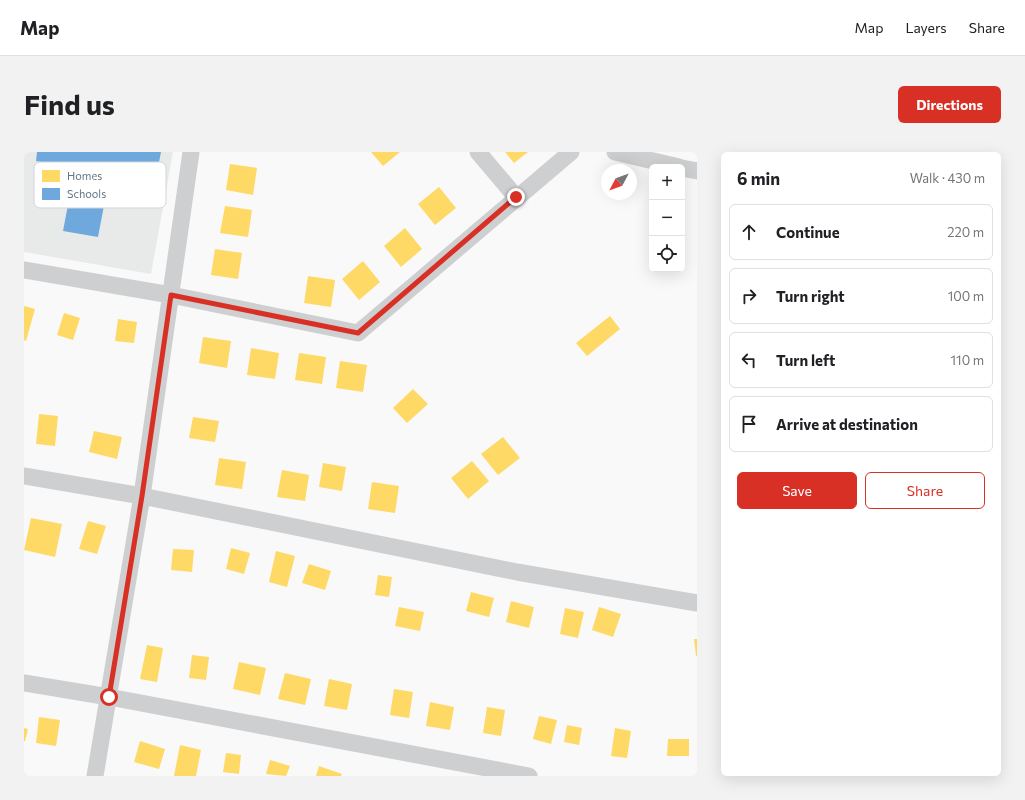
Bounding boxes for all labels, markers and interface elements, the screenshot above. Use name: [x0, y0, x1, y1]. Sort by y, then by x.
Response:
text: Map: [20, 16, 59, 39]
text: Map: [855, 19, 883, 36]
text: Layers: [905, 19, 947, 36]
text: Share: [969, 19, 1005, 36]
button: Directions: [898, 86, 1001, 123]
text: Find us: [24, 87, 115, 121]
legend: [34, 162, 166, 208]
north arrow: [601, 164, 637, 200]
map controls: [649, 164, 685, 272]
button: +: [649, 164, 685, 200]
text: 6 min: [737, 168, 780, 189]
text: Homes: [67, 169, 102, 182]
text: Walk · 430 m: [910, 170, 985, 186]
text: Schools: [67, 187, 106, 200]
route end: [507, 188, 525, 206]
button: −: [649, 200, 685, 236]
icon: ahead: [738, 221, 760, 243]
text: Continue: [776, 223, 840, 241]
text: 220 m: [947, 224, 984, 240]
button: locate: [649, 236, 685, 272]
icon: right: [738, 285, 760, 307]
text: Turn right: [776, 287, 845, 305]
text: 100 m: [948, 288, 984, 304]
icon: left: [738, 349, 760, 371]
text: Turn left: [776, 351, 835, 369]
text: 110 m: [951, 352, 984, 368]
icon: arrive: [738, 413, 760, 435]
text: Arrive at destination: [776, 415, 918, 433]
button: Save: [737, 472, 857, 509]
button: Share: [865, 472, 985, 509]
route start: [100, 688, 118, 706]

